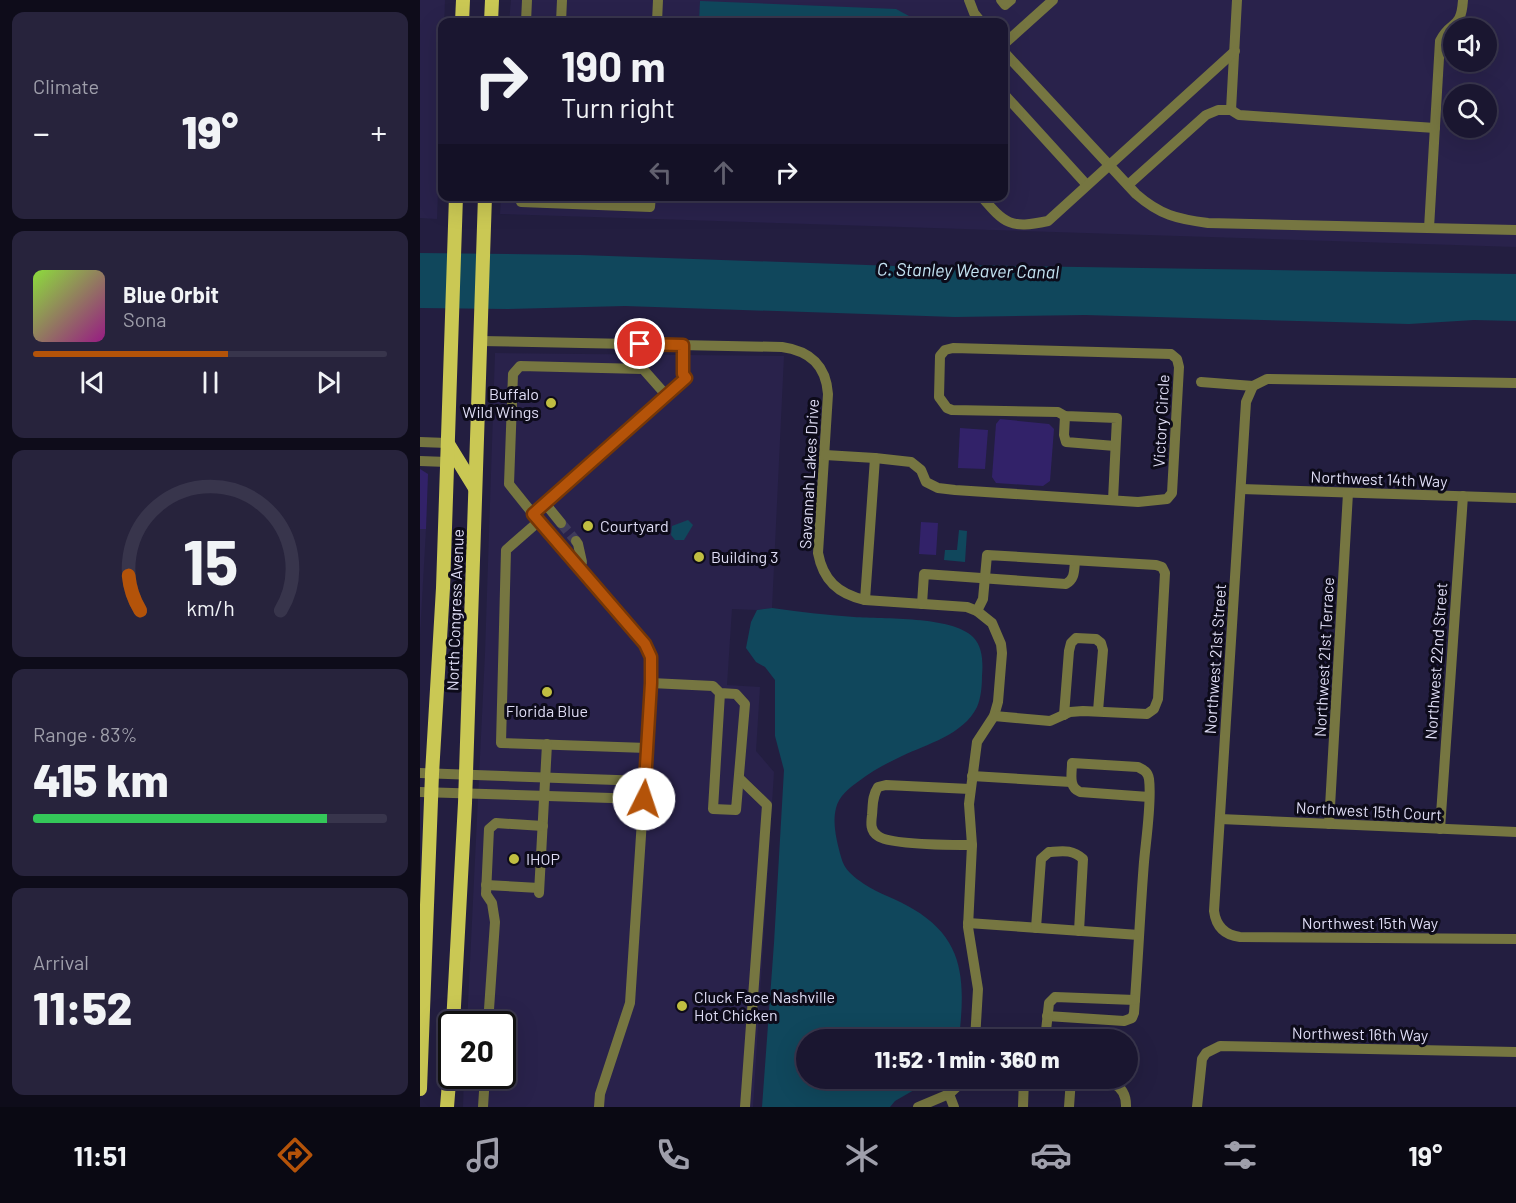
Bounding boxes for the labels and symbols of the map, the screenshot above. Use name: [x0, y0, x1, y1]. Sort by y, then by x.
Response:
water label: C. Stanley Weaver Canal: [877, 257, 1059, 283]
pin: [614, 318, 665, 369]
street label: Victory Circle: [1149, 374, 1172, 468]
place label: Buffalo Wild Wings: [462, 384, 539, 421]
marker: Buffalo Wild Wings: [544, 396, 558, 410]
street label: Savannah Lakes Drive: [795, 399, 822, 549]
street label: Northwest 14th Way: [1310, 467, 1448, 490]
place label: Courtyard: [600, 516, 669, 535]
marker: Courtyard: [581, 519, 595, 533]
street label: North Congress Avenue: [442, 529, 467, 691]
place label: Building 3: [711, 547, 779, 566]
marker: Building 3: [692, 550, 706, 564]
street label: Northwest 21st Terrace: [1310, 577, 1337, 737]
street label: Northwest 22nd Street: [1421, 582, 1450, 740]
street label: Northwest 21st Street: [1200, 583, 1229, 735]
marker: Florida Blue: [540, 685, 554, 699]
place label: Florida Blue: [506, 701, 588, 720]
position arrow: [612, 767, 676, 831]
street label: Northwest 15th Court: [1295, 797, 1443, 824]
place label: IHOP: [526, 849, 560, 868]
marker: IHOP: [507, 852, 521, 866]
street label: Northwest 15th Way: [1302, 913, 1439, 932]
place label: Cluck Face Nashville Hot Chicken: [694, 987, 835, 1024]
marker: Cluck Face Nashville Hot Chicken: [675, 999, 689, 1013]
speed limit sign: 20: [438, 1011, 516, 1089]
street label: Northwest 16th Way: [1292, 1023, 1429, 1044]

